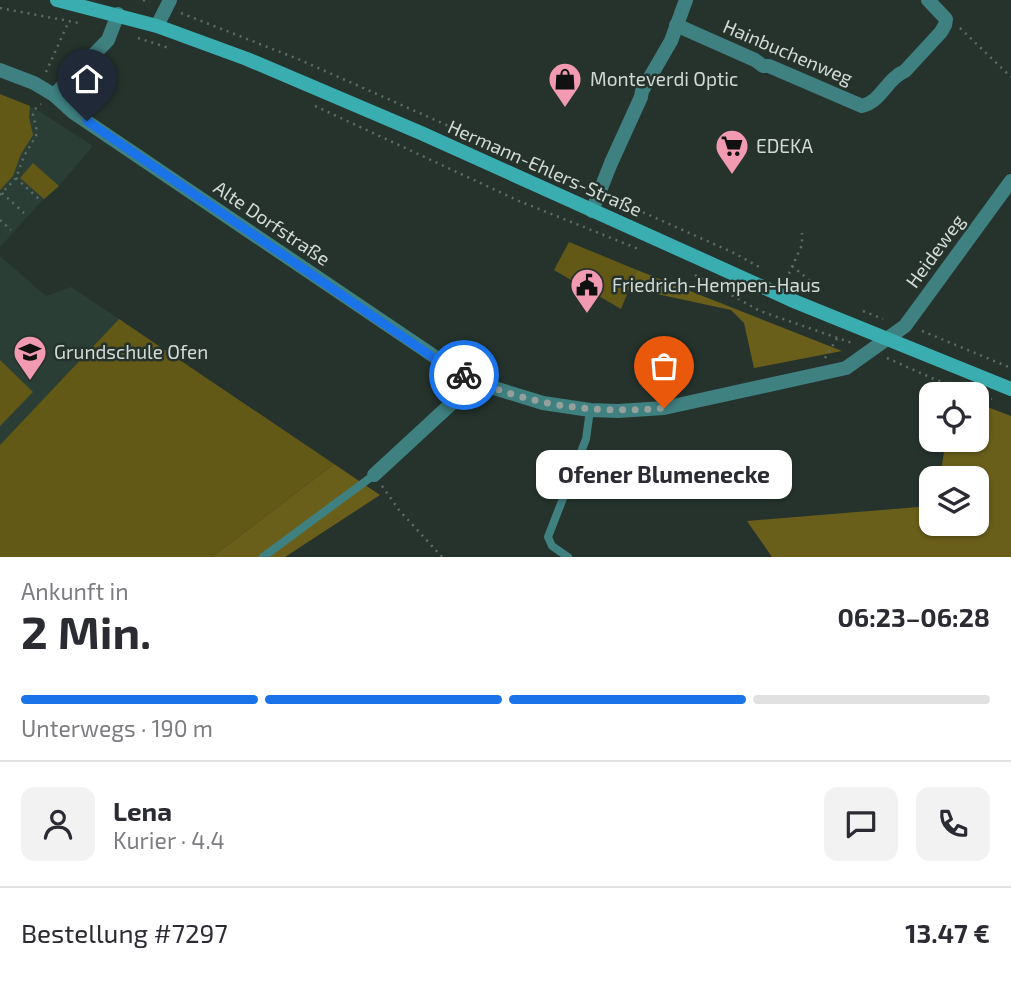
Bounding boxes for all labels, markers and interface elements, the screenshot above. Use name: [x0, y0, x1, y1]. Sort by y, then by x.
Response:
street label: Hainbuchenweg: [720, 14, 857, 89]
pin: [57, 49, 117, 121]
icon: home: [68, 60, 106, 98]
shop icon: Monteverdi Optic: [546, 60, 584, 109]
place label: Monteverdi Optic: [590, 67, 738, 90]
street label: Hermann-Ehlers-Straße: [445, 114, 646, 221]
supermarket icon: EDEKA: [713, 127, 751, 176]
place label: EDEKA: [756, 134, 813, 157]
street label: Alte Dorfstraße: [210, 175, 335, 270]
street label: Heideweg: [900, 209, 969, 292]
public building icon: Friedrich-Hempen-Haus: [568, 266, 606, 315]
place label: Friedrich-Hempen-Haus: [612, 273, 820, 296]
school or university icon: Grundschule Ofen: [11, 333, 49, 382]
pin: [634, 336, 694, 408]
place label: Grundschule Ofen: [54, 340, 208, 363]
courier: [429, 340, 499, 410]
icon: bag: [645, 347, 683, 385]
icon: bike: [445, 356, 483, 394]
map controls: [919, 382, 989, 536]
button: locate: [919, 382, 989, 452]
callout: Ofener Blumenecke: [536, 450, 792, 499]
text: Ofener Blumenecke: [558, 460, 770, 488]
button: layers: [919, 466, 989, 536]
text: Ankunft in: [21, 577, 129, 605]
text: 06:23–06:28: [837, 601, 990, 632]
text: 2 Min.: [21, 603, 151, 658]
text: Unterwegs · 190 m: [21, 714, 213, 742]
button: person: [21, 787, 95, 861]
button: chat: [824, 787, 898, 861]
button: phone: [916, 787, 990, 861]
text: Lena: [113, 795, 172, 826]
text: Kurier · 4.4: [113, 826, 225, 854]
text: Bestellung #7297: [21, 917, 228, 948]
text: 13.47 €: [905, 917, 990, 948]

